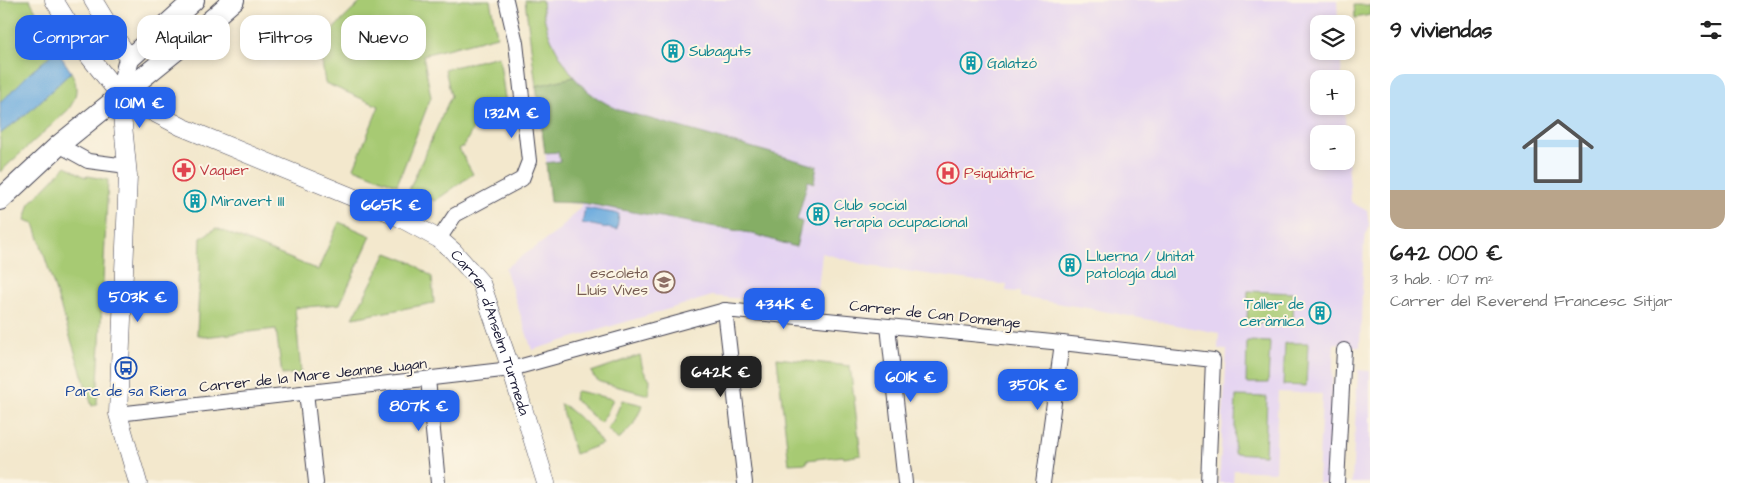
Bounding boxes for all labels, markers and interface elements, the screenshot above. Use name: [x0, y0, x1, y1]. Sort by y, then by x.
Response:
chip: Comprar: [15, 15, 127, 60]
chip: Alquilar: [137, 15, 230, 60]
chip: Filtros: [240, 15, 331, 60]
chip: Nuevo: [341, 15, 426, 60]
map controls: [1310, 15, 1355, 170]
button: layers: [1310, 15, 1355, 60]
text: 9 viviendas: [1390, 16, 1492, 45]
icon: filters: [1697, 16, 1725, 44]
building icon: Subaguts: [661, 39, 685, 63]
place label: Subaguts: [689, 41, 752, 63]
building icon: Galatzó: [959, 51, 983, 75]
place label: Galatzó: [987, 53, 1037, 74]
button: +: [1310, 70, 1355, 115]
pin: 1.01M €: [94, 86, 186, 129]
text: 1.01M €: [116, 92, 164, 114]
pin: 1.32M €: [466, 96, 558, 139]
text: 1.32M €: [485, 102, 539, 124]
icon: home: [1513, 106, 1603, 196]
button: −: [1310, 125, 1355, 170]
pharmacy icon: Vaquer: [172, 158, 196, 182]
place label: Vaquer: [200, 160, 249, 181]
hospital icon: Psiquiàtric: [936, 161, 960, 185]
place label: Psiquiàtric: [964, 163, 1035, 184]
pin: 665K €: [350, 188, 432, 231]
building icon: Miravert III: [183, 189, 207, 213]
place label: Miravert III: [211, 191, 285, 212]
text: 665K €: [361, 194, 421, 216]
place label: Club social terapia ocupacional: [834, 195, 968, 233]
building icon: Club social terapia ocupacional: [806, 202, 830, 226]
text: 642 000 €: [1390, 239, 1503, 268]
street label: Carrer d'Anselm Turmeda: [445, 245, 535, 418]
place label: Lluerna / Unitat patología dual: [1086, 246, 1195, 285]
building icon: Lluerna / Unitat patología dual: [1058, 253, 1082, 277]
place label: escoleta Lluís Vives: [577, 263, 648, 301]
text: 3 hab. · 107 m²: [1390, 268, 1494, 290]
school or university icon: escoleta Lluís Vives: [652, 270, 676, 294]
pin: 503K €: [97, 280, 179, 323]
text: 503K €: [109, 286, 167, 308]
pin: 434K €: [743, 288, 825, 330]
text: Carrer del Reverend Francesc Sitjar: [1390, 290, 1672, 312]
text: 434K €: [755, 293, 813, 315]
place label: Taller de ceràmica: [1239, 294, 1304, 332]
street label: Carrer de Can Domenge: [848, 295, 1022, 335]
building icon: Taller de ceràmica: [1308, 301, 1332, 325]
street label: Carrer de la Mare Jeanne Jugan: [198, 353, 428, 399]
bus stop icon: Parc de sa Riera: [114, 356, 138, 380]
pin: 642K €: [680, 356, 762, 398]
pin: 601K €: [870, 360, 952, 403]
text: 642K €: [692, 361, 750, 383]
text: 601K €: [886, 366, 936, 388]
pin: 350K €: [997, 368, 1079, 411]
text: 350K €: [1009, 374, 1067, 396]
place label: Parc de sa Riera: [66, 381, 187, 402]
pin: 807K €: [378, 390, 460, 432]
text: 807K €: [389, 395, 449, 417]

